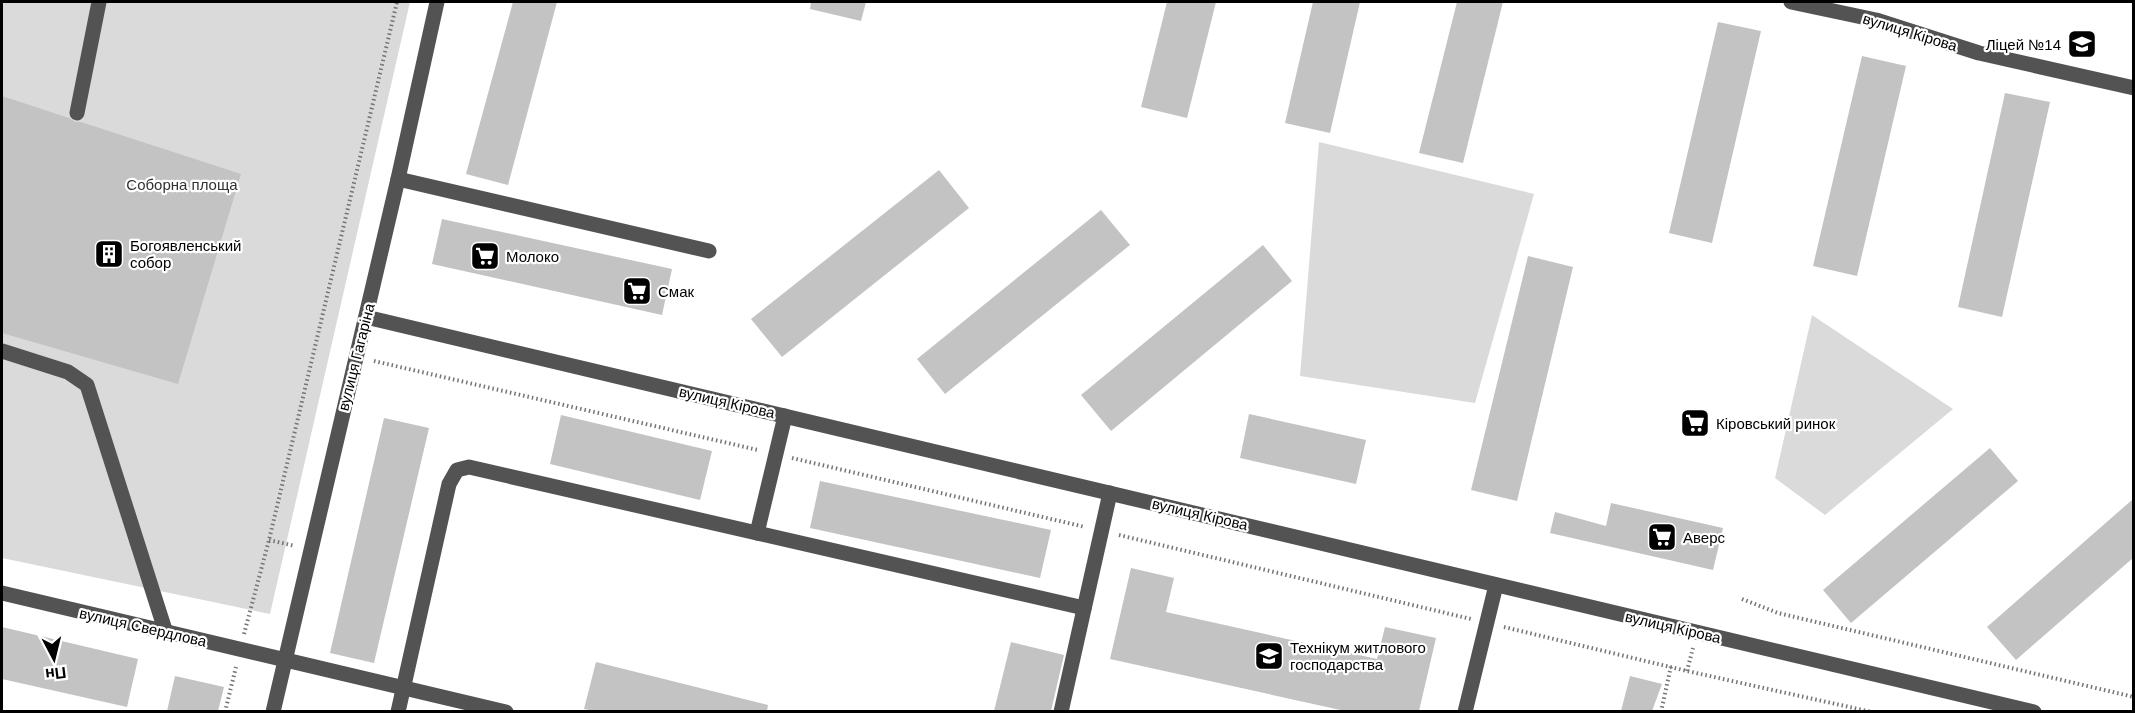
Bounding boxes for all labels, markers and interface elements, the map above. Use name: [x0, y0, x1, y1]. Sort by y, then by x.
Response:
street label: вулиця Кірова: [1861, 10, 1960, 55]
school or university icon: Ліцей №14: [2066, 28, 2098, 60]
place label: Ліцей №14: [1986, 36, 2061, 53]
park label: Соборна площа: [126, 176, 238, 193]
place label: Богоявленський собор: [130, 237, 241, 271]
building icon: Богоявленський собор: [93, 238, 125, 270]
supermarket icon: Молоко: [469, 240, 501, 272]
place label: Молоко: [506, 248, 559, 265]
supermarket icon: Смак: [621, 275, 653, 307]
place label: Смак: [658, 283, 694, 300]
street label: вулиця Гагаріна: [334, 301, 378, 413]
street label: вулиця Кірова: [677, 383, 777, 421]
supermarket icon: Кіровський ринок: [1679, 407, 1711, 439]
place label: Кіровський ринок: [1716, 415, 1836, 432]
street label: вулиця Кірова: [1150, 495, 1250, 533]
supermarket icon: Аверс: [1646, 521, 1678, 553]
place label: Аверс: [1683, 529, 1725, 546]
street label: вулиця Свердлова: [78, 604, 209, 650]
street label: вулиця Кірова: [1623, 608, 1723, 646]
north arrow: [24, 629, 84, 689]
place label: Технікум житлового господарства: [1290, 639, 1426, 673]
school or university icon: Технікум житлового господарства: [1253, 640, 1285, 672]
text: Пн: [44, 664, 67, 683]

